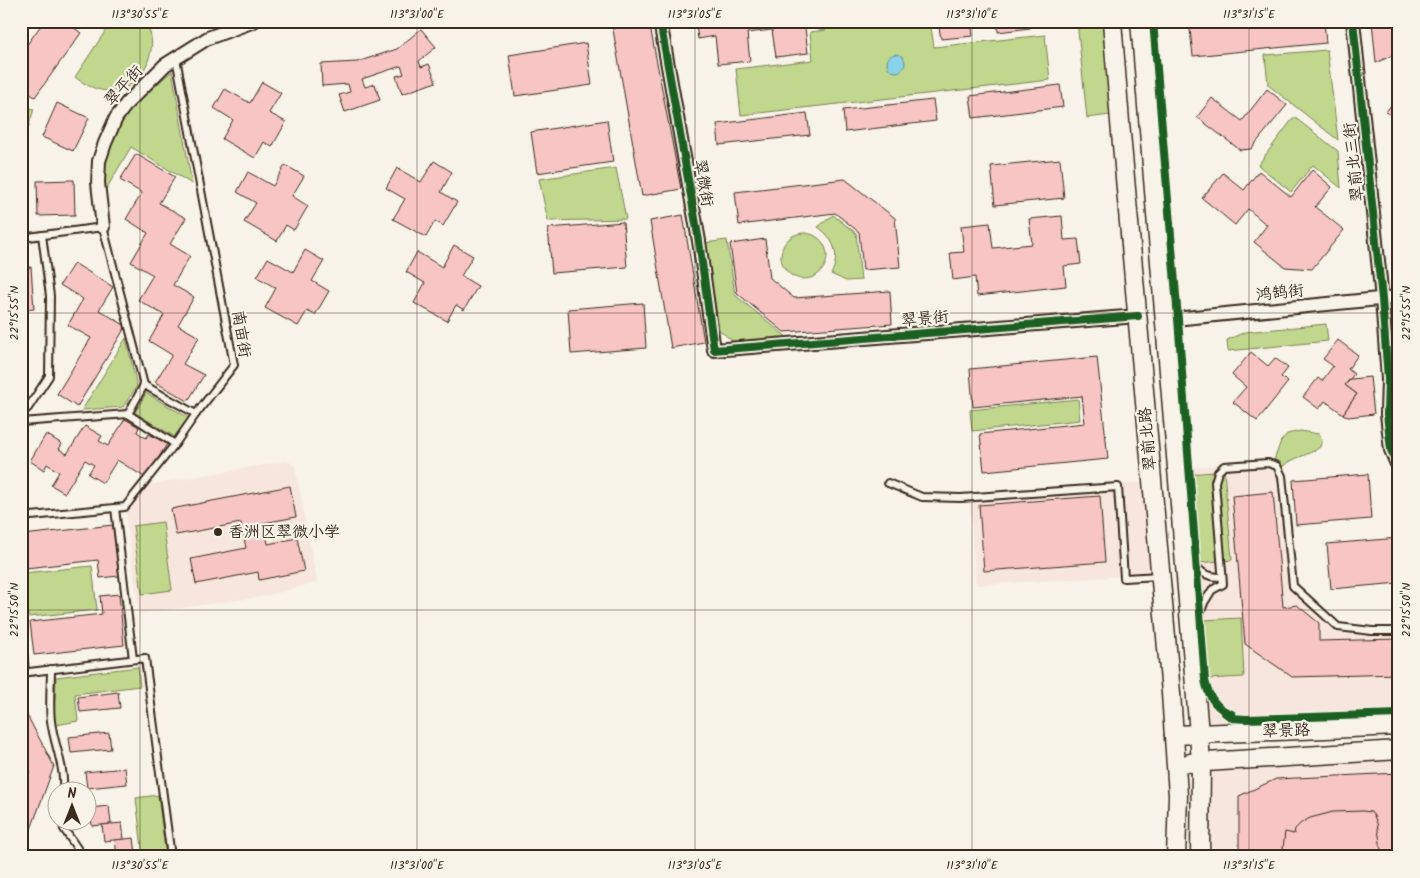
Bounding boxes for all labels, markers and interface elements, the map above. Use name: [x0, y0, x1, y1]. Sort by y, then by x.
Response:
text: 113°30'55"E: [112, 5, 169, 24]
text: 113°31'00"E: [390, 5, 445, 24]
text: 113°31'05"E: [668, 5, 723, 24]
text: 113°31'10"E: [946, 5, 999, 24]
text: 113°31'15"E: [1223, 5, 1276, 24]
street label: 翠平街: [99, 60, 149, 112]
street label: 翠前北三街: [1337, 121, 1371, 203]
street label: 翠微街: [687, 157, 719, 209]
street label: 鸿鹄街: [1255, 278, 1305, 308]
text: 22°15'55"N: [5, 286, 24, 340]
text: 22°15'55"N: [1397, 286, 1416, 340]
street label: 翠景街: [900, 304, 950, 334]
street label: 南亩街: [225, 308, 257, 360]
street label: 翠前北路: [1133, 406, 1163, 472]
place label: 香洲区翠微小学: [228, 520, 340, 545]
marker: 香洲区翠微小学: [212, 526, 224, 538]
text: 22°15'50"N: [5, 583, 24, 637]
text: 22°15'50"N: [1397, 583, 1416, 637]
street label: 翠景路: [1262, 718, 1310, 744]
north arrow: [48, 780, 98, 830]
text: N: [68, 783, 77, 805]
text: 113°30'55"E: [112, 856, 169, 875]
text: 113°31'00"E: [390, 856, 445, 875]
text: 113°31'05"E: [668, 856, 723, 875]
text: 113°31'10"E: [946, 856, 999, 875]
text: 113°31'15"E: [1223, 856, 1276, 875]

